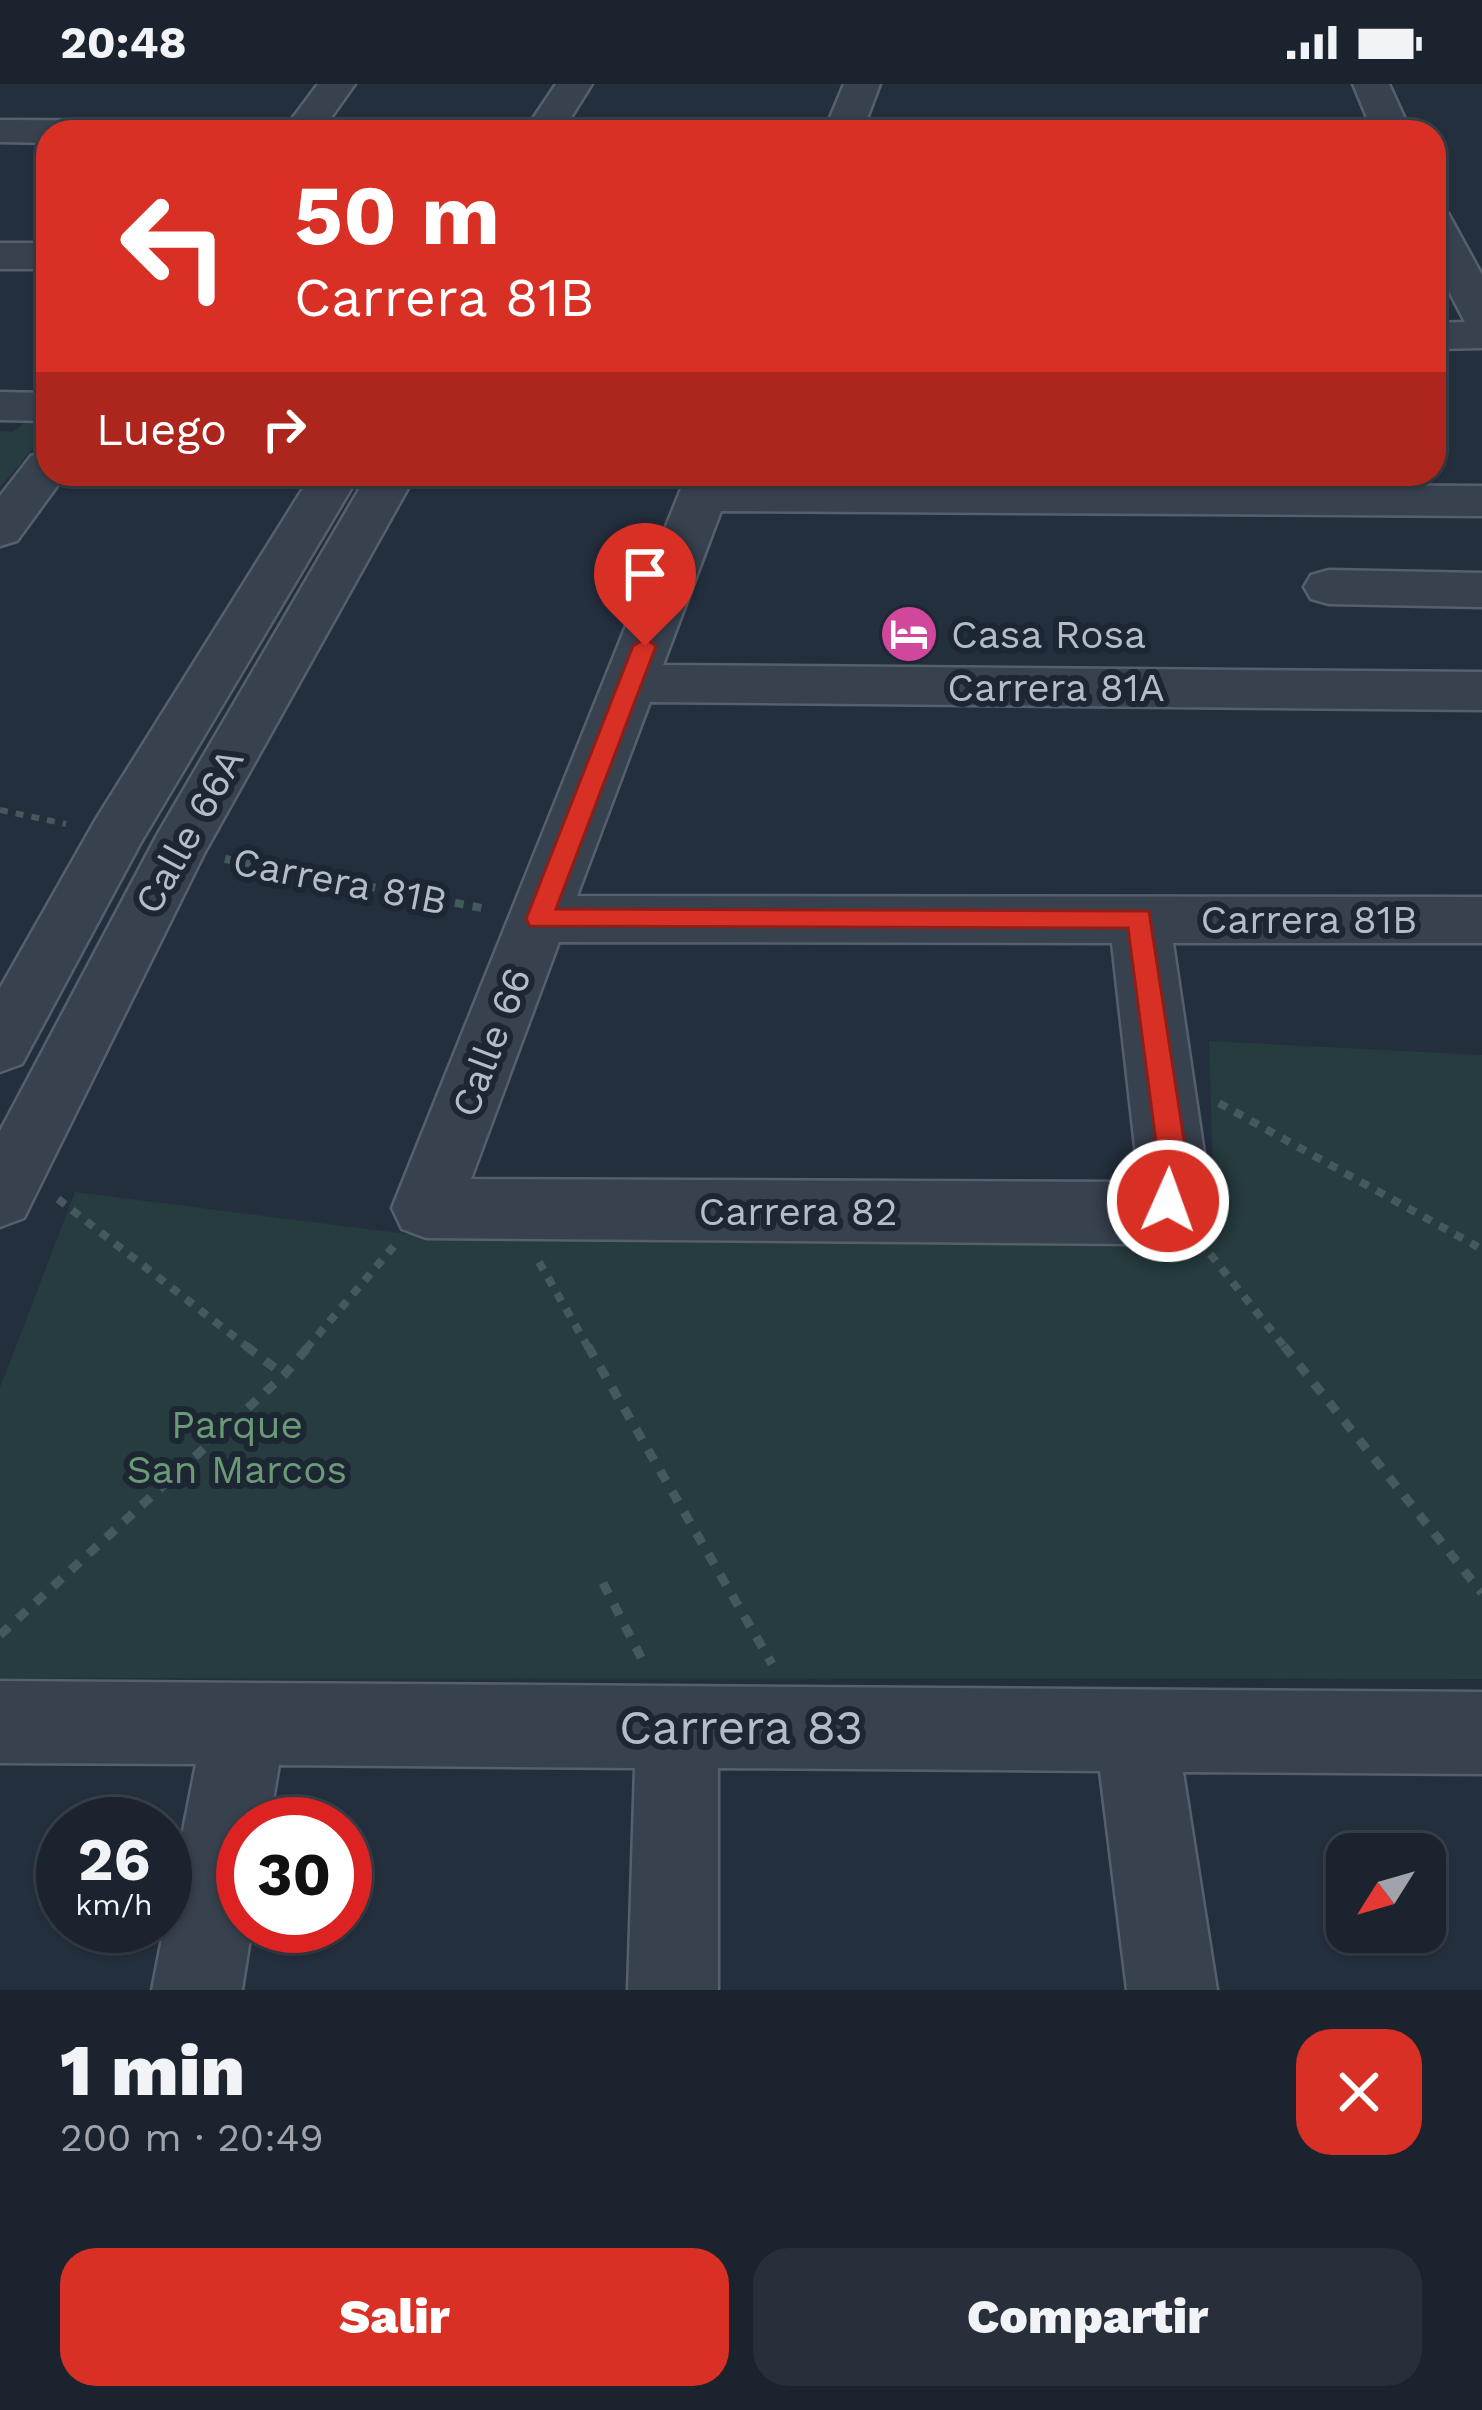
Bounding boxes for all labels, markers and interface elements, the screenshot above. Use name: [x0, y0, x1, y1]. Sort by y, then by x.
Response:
text: 20:48: [60, 16, 187, 69]
text: 50 m: [294, 166, 500, 264]
icon: left: [96, 168, 252, 324]
text: Carrera 81B: [294, 266, 595, 329]
icon: right: [251, 396, 317, 462]
text: Luego: [96, 403, 227, 456]
pin: [594, 523, 696, 646]
icon: arrive: [612, 541, 678, 607]
hotel icon: Casa Rosa: [878, 603, 940, 665]
place label: Casa Rosa: [951, 612, 1146, 657]
street label: Carrera 81A: [947, 665, 1165, 710]
street label: Calle 66A: [125, 741, 253, 921]
street label: Carrera 81B: [229, 838, 451, 924]
street label: Carrera 81B: [1200, 897, 1418, 942]
street label: Calle 66: [442, 961, 540, 1123]
position arrow: [1105, 1138, 1231, 1264]
street label: Carrera 82: [698, 1189, 898, 1234]
park label: Parque San Marcos: [127, 1402, 347, 1492]
street label: Carrera 83: [619, 1699, 863, 1756]
speed limit sign: 30: [216, 1797, 372, 1953]
text: 26: [78, 1824, 150, 1895]
north arrow: [1326, 1833, 1446, 1953]
map controls: [1326, 1833, 1446, 1953]
text: km/h: [75, 1887, 153, 1922]
text: 1 min: [60, 2028, 245, 2112]
button: close: [1296, 2029, 1422, 2155]
text: 200 m · 20:49: [60, 2115, 324, 2160]
button: Salir: [60, 2248, 729, 2386]
button: Compartir: [753, 2248, 1422, 2386]

